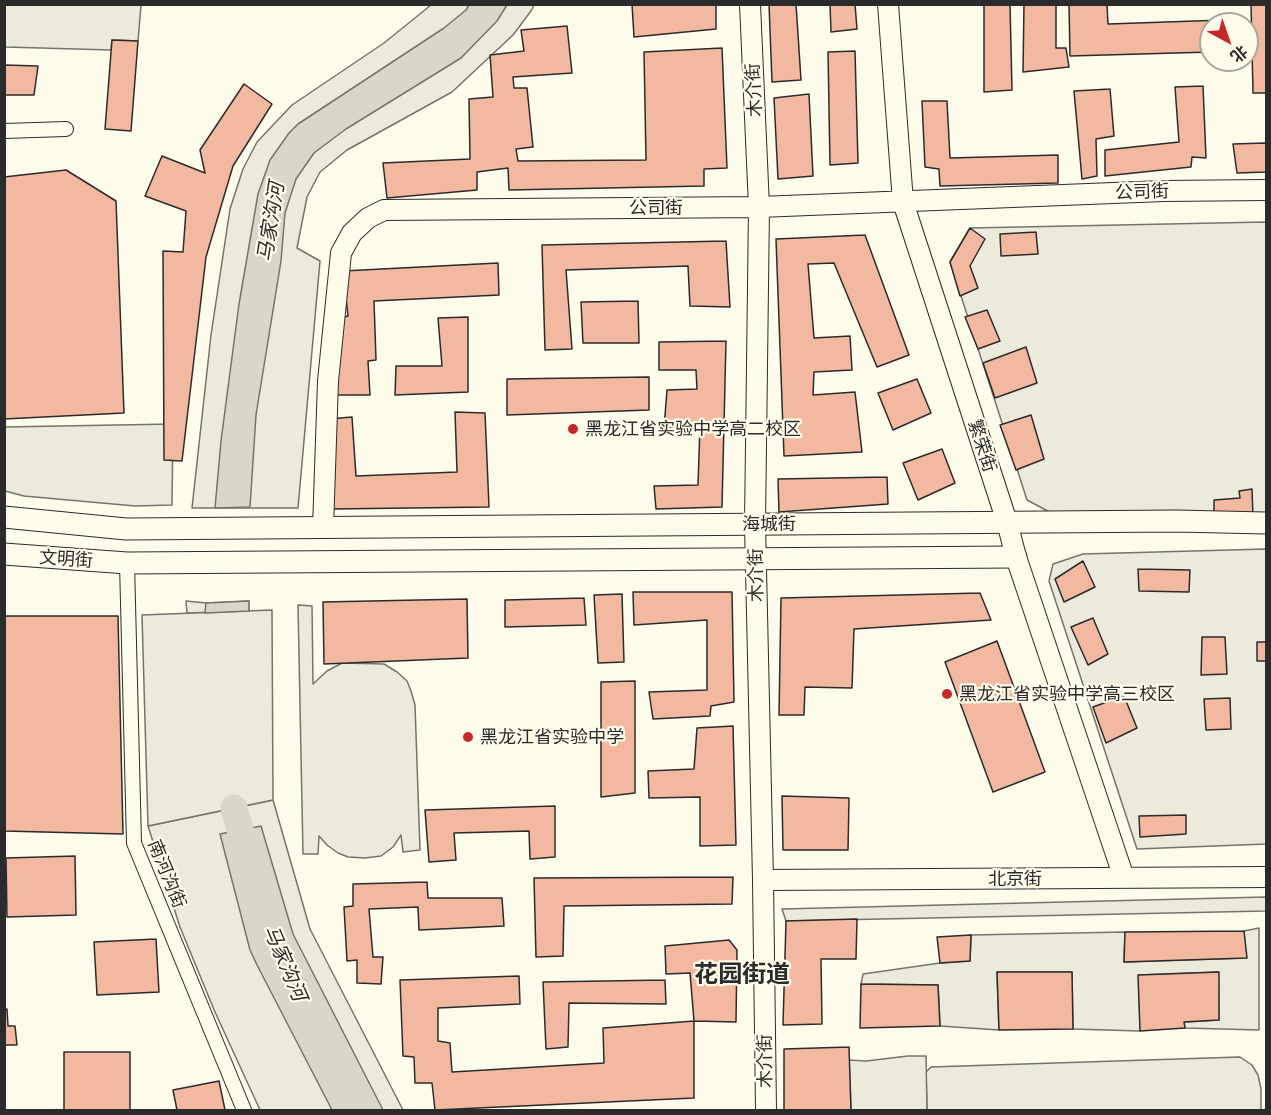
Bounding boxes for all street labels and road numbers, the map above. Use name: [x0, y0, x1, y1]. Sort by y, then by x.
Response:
street label: 木介街: [742, 62, 766, 118]
street label: 公司街: [1115, 180, 1169, 204]
street label: 公司街: [629, 197, 683, 219]
street label: 繁荣街: [963, 417, 1001, 475]
street label: 海城街: [742, 513, 796, 535]
street label: 文明街: [38, 546, 94, 572]
street label: 木介街: [745, 548, 767, 602]
street label: 南河沟街: [144, 837, 190, 911]
street label: 北京街: [988, 868, 1042, 890]
street label: 木介街: [754, 1034, 776, 1088]

